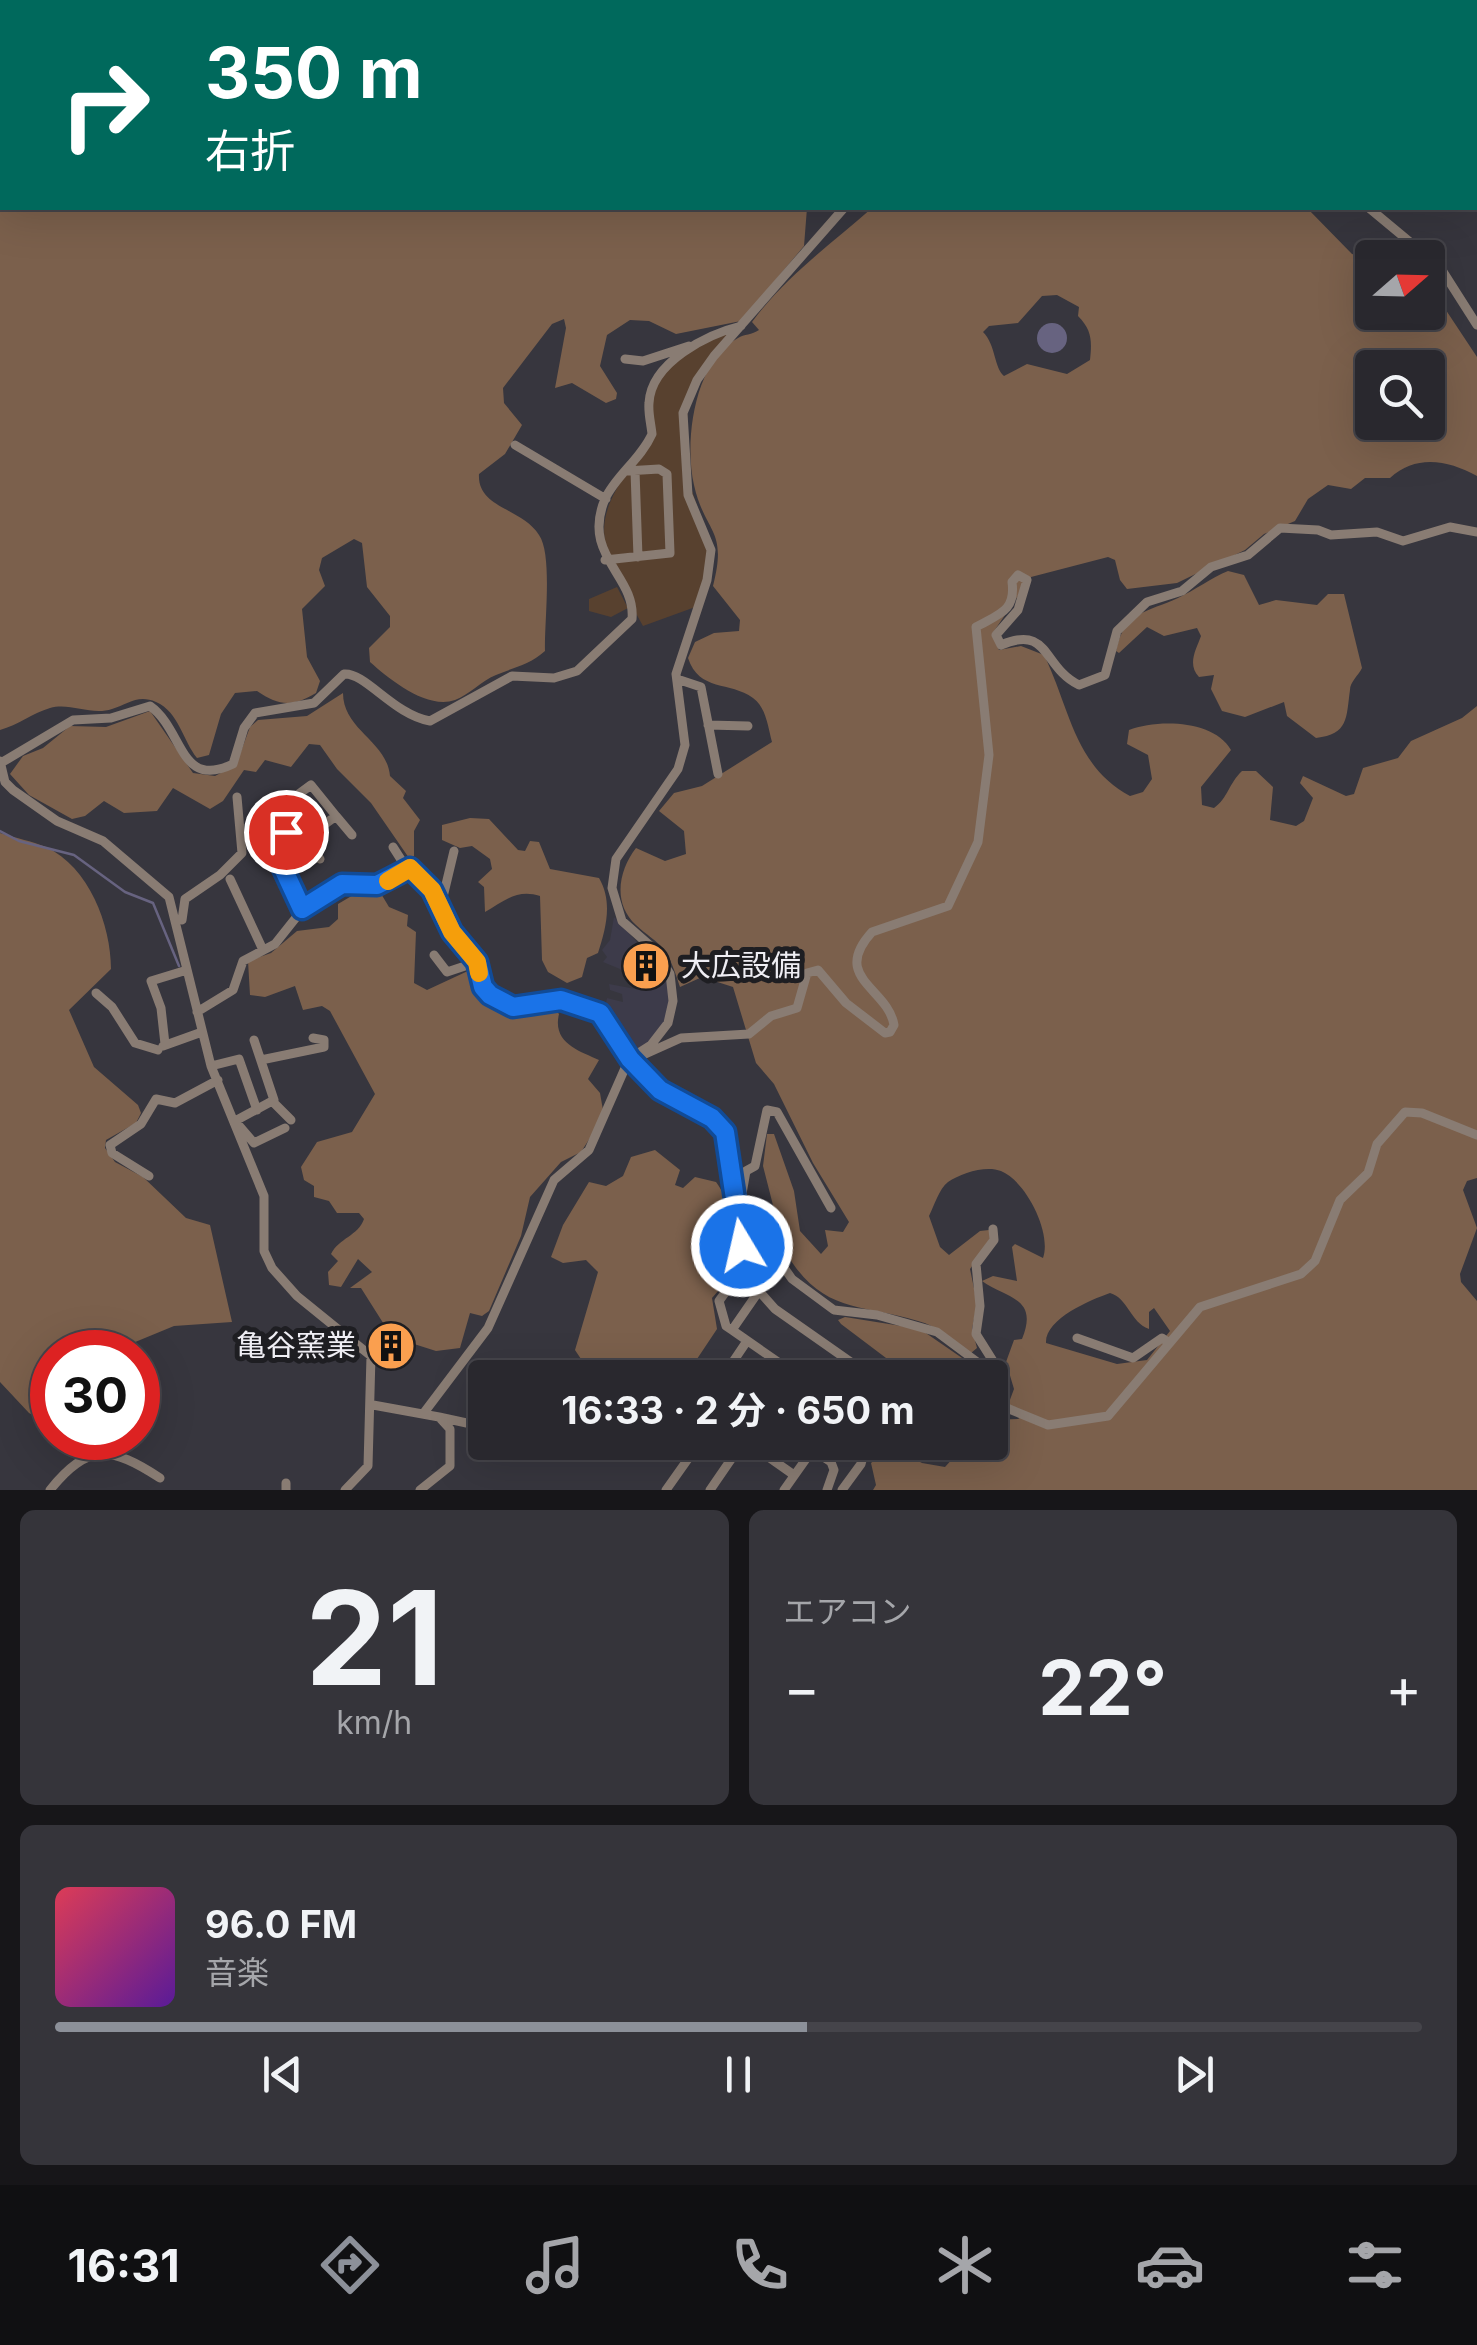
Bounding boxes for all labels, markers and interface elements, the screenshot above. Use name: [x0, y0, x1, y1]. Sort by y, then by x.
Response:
text: 350 m: [205, 30, 423, 115]
icon: right: [40, 40, 170, 170]
text: 右折: [205, 123, 295, 178]
north arrow: [1355, 240, 1445, 330]
map controls: [1355, 240, 1445, 440]
button: search: [1355, 350, 1445, 440]
pin: [244, 790, 329, 875]
icon: arrive: [259, 805, 314, 860]
building icon: 大広設備: [620, 940, 672, 992]
place label: 大広設備: [681, 947, 801, 983]
position arrow: [690, 1194, 794, 1298]
building icon: 亀谷窯業: [365, 1320, 417, 1372]
place label: 亀谷窯業: [236, 1327, 356, 1363]
speed limit sign: 30: [30, 1330, 160, 1460]
text: 16:33 · 2 分 · 650 m: [561, 1387, 915, 1433]
text: 21: [305, 1559, 443, 1716]
text: エアコン: [784, 1592, 912, 1631]
text: 22°: [1038, 1642, 1167, 1733]
text: −: [784, 1655, 820, 1721]
text: +: [1386, 1655, 1422, 1721]
text: km/h: [336, 1703, 412, 1742]
text: 96.0 FM: [205, 1901, 357, 1947]
text: 音楽: [205, 1953, 269, 1992]
icon: previous: [255, 2047, 310, 2102]
icon: pause: [711, 2047, 766, 2102]
icon: next: [1167, 2047, 1222, 2102]
icon: directions: [315, 2230, 385, 2300]
icon: music: [520, 2230, 590, 2300]
icon: phone: [725, 2230, 795, 2300]
icon: climate: [930, 2230, 1000, 2300]
icon: car: [1135, 2230, 1205, 2300]
icon: filters: [1340, 2230, 1410, 2300]
text: 16:31: [67, 2238, 180, 2293]

